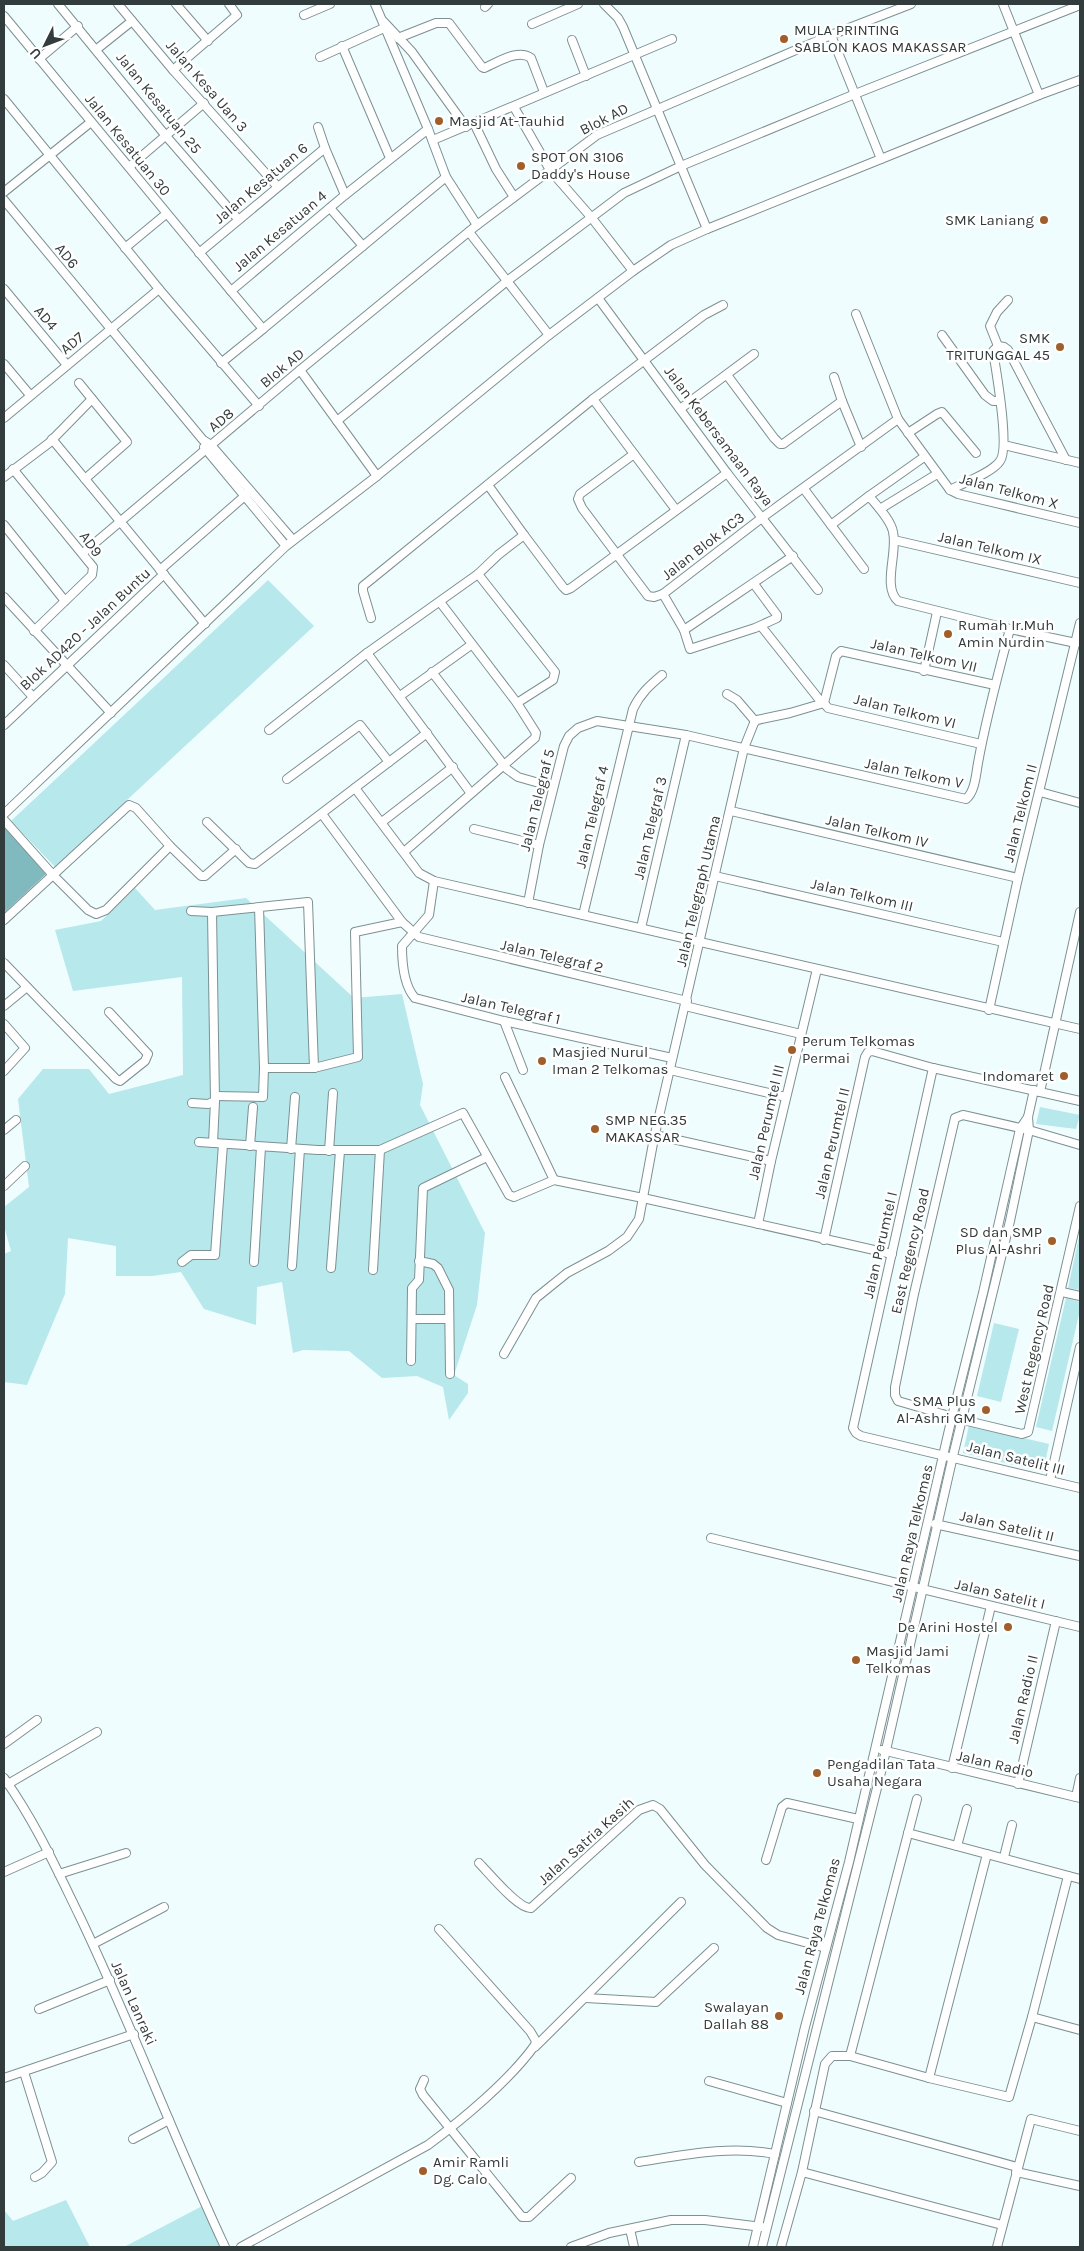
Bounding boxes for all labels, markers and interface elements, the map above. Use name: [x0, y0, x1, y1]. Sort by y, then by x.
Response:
north arrow: [20, 20, 70, 70]
place label: MULA PRINTING SABLON KAOS MAKASSAR: [794, 21, 967, 56]
marker: MULA PRINTING SABLON KAOS MAKASSAR: [778, 33, 790, 45]
street label: Jalan Kesa Uan 3: [162, 37, 252, 135]
text: U: [26, 44, 45, 63]
street label: Jalan Kesatuan 25: [113, 49, 205, 157]
street label: Jalan Kesatuan 30: [81, 90, 175, 200]
street label: Blok AD: [577, 99, 631, 139]
place label: Masjid At-Tauhid: [449, 112, 565, 130]
marker: Masjid At-Tauhid: [433, 115, 445, 127]
street label: Jalan Kesatuan 6: [211, 139, 311, 227]
place label: SPOT ON 3106 Daddy's House: [531, 148, 630, 183]
marker: SPOT ON 3106 Daddy's House: [515, 160, 527, 172]
street label: Jalan Kesatuan 4: [230, 186, 331, 275]
place label: SMK Laniang: [945, 211, 1035, 229]
marker: SMK Laniang: [1038, 214, 1050, 226]
street label: AD6: [51, 240, 83, 272]
street label: AD4: [30, 302, 62, 335]
street label: AD7: [56, 328, 88, 358]
place label: SMK TRITUNGGAL 45: [946, 329, 1050, 364]
marker: SMK TRITUNGGAL 45: [1054, 341, 1066, 353]
street label: Blok AD: [256, 344, 308, 392]
street label: Jalan Kebersamaan Raya: [661, 363, 777, 509]
street label: AD8: [205, 404, 237, 436]
street label: Jalan Telkom X: [958, 469, 1060, 513]
street label: Jalan Blok AC3: [658, 508, 748, 584]
street label: Jalan Telkom IX: [936, 527, 1044, 569]
street label: AD9: [76, 528, 106, 560]
street label: Blok AD420 - Jalan Buntu: [16, 564, 154, 694]
place label: Rumah Ir.Muh Amin Nurdin: [958, 616, 1054, 651]
marker: Rumah Ir.Muh Amin Nurdin: [942, 628, 954, 640]
street label: Jalan Telkom VII: [869, 634, 979, 676]
street label: Jalan Telkom VI: [852, 690, 958, 732]
street label: Jalan Telegraf 5: [516, 747, 558, 853]
street label: Jalan Telkom V: [863, 754, 965, 792]
street label: Jalan Telkom II: [999, 762, 1041, 864]
street label: Jalan Telegraf 4: [571, 763, 613, 870]
street label: Jalan Telegraf 3: [629, 775, 671, 881]
street label: Jalan Telkom IV: [824, 810, 931, 852]
street label: Jalan Telegraph Utama: [672, 814, 724, 968]
street label: Jalan Telkom III: [809, 874, 915, 916]
street label: Jalan Telegraf 2: [499, 935, 605, 977]
street label: Jalan Telegraf 1: [460, 988, 562, 1028]
place label: Perum Telkomas Permai: [802, 1032, 915, 1067]
place label: Masjied Nurul Iman 2 Telkomas: [552, 1043, 668, 1078]
marker: Perum Telkomas Permai: [786, 1044, 798, 1056]
marker: Masjied Nurul Iman 2 Telkomas: [536, 1055, 548, 1067]
street label: Jalan Perumtel III: [744, 1063, 788, 1181]
place label: Indomaret: [983, 1067, 1054, 1085]
marker: Indomaret: [1058, 1070, 1070, 1082]
street label: Jalan Perumtel II: [810, 1086, 854, 1200]
place label: SMP NEG.35 MAKASSAR: [605, 1111, 687, 1146]
marker: SMP NEG.35 MAKASSAR: [589, 1123, 601, 1135]
street label: East Regency Road: [887, 1186, 933, 1316]
street label: Jalan Perumtel I: [859, 1190, 901, 1300]
place label: SD dan SMP Plus Al-Ashri: [955, 1223, 1042, 1258]
marker: SD dan SMP Plus Al-Ashri: [1046, 1235, 1058, 1247]
street label: West Regency Road: [1010, 1282, 1058, 1416]
place label: SMA Plus Al-Ashri GM: [897, 1392, 976, 1427]
marker: SMA Plus Al-Ashri GM: [980, 1404, 992, 1416]
street label: Jalan Satelit III: [965, 1437, 1067, 1479]
street label: Jalan Raya Telkomas: [887, 1462, 937, 1604]
street label: Jalan Satelit II: [958, 1506, 1056, 1546]
street label: Jalan Satelit I: [953, 1575, 1047, 1613]
place label: De Arini Hostel: [898, 1618, 998, 1636]
marker: De Arini Hostel: [1002, 1621, 1014, 1633]
place label: Masjid Jami Telkomas: [866, 1642, 949, 1677]
street label: Jalan Radio II: [1004, 1653, 1042, 1745]
marker: Masjid Jami Telkomas: [850, 1654, 862, 1666]
street label: Jalan Radio: [955, 1746, 1035, 1782]
place label: Pengadilan Tata Usaha Negara: [827, 1755, 936, 1790]
marker: Pengadilan Tata Usaha Negara: [811, 1767, 823, 1779]
street label: Jalan Satria Kasih: [534, 1793, 638, 1889]
street label: Jalan Raya Telkomas: [790, 1856, 844, 1996]
street label: Jalan Lanraki: [107, 1958, 161, 2048]
place label: Swalayan Dallah 88: [703, 1998, 769, 2033]
marker: Swalayan Dallah 88: [773, 2010, 785, 2022]
place label: Amir Ramli Dg. Calo: [433, 2153, 509, 2188]
marker: Amir Ramli Dg. Calo: [417, 2165, 429, 2177]

